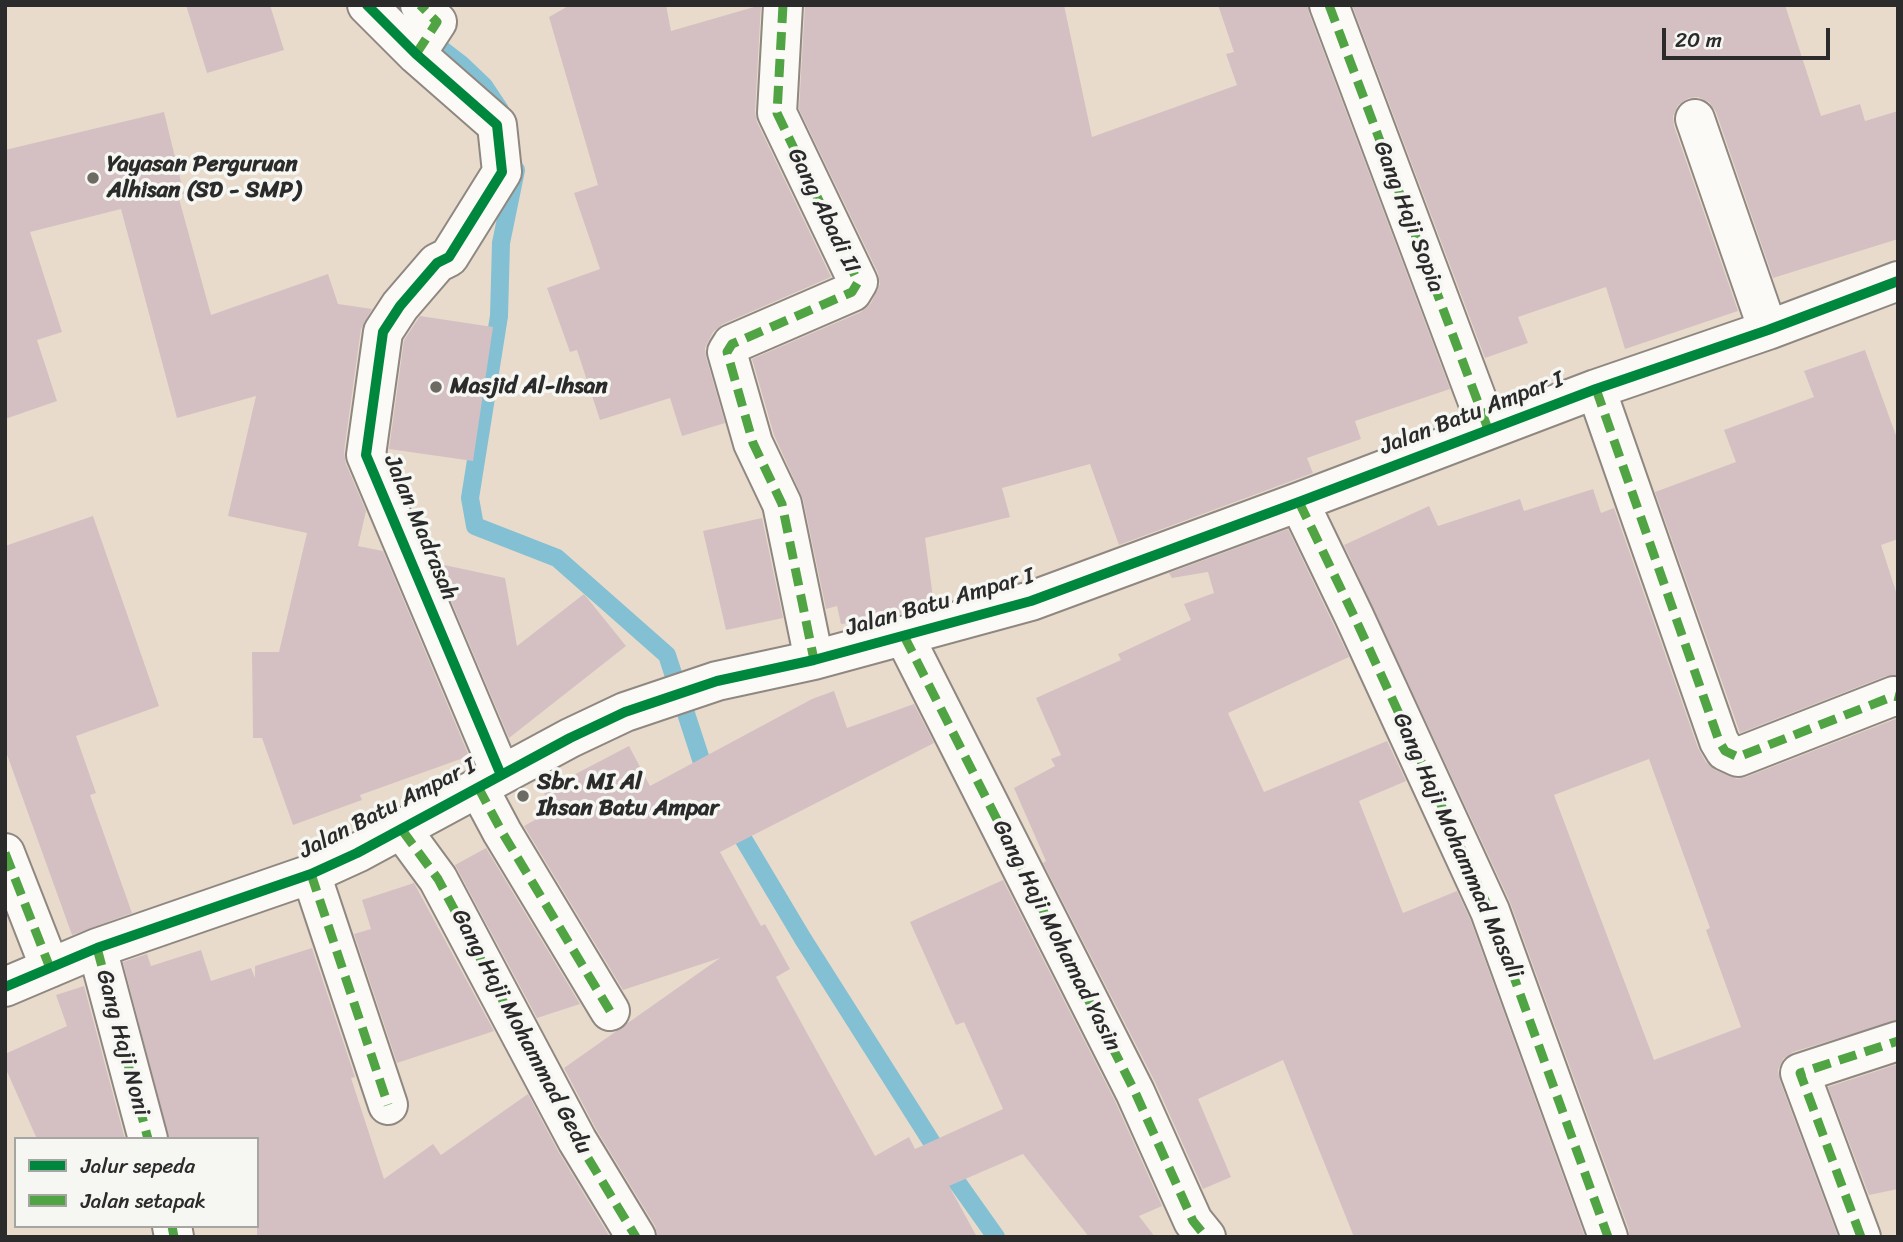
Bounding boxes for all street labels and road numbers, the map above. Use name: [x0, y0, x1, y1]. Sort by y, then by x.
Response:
street label: Gang Haji Sopia: [1367, 138, 1449, 296]
street label: Gang Abadi II: [781, 144, 865, 278]
street label: Jalan Batu Ampar I: [1376, 366, 1568, 462]
street label: Jalan Madrasah: [377, 451, 463, 605]
street label: Jalan Batu Ampar I: [843, 563, 1037, 643]
street label: Gang Haji Mohammad Masali: [1386, 709, 1528, 983]
street label: Jalan Batu Ampar I: [295, 753, 481, 865]
street label: Gang Haji Mohamad Yasin: [986, 816, 1126, 1056]
street label: Gang Haji Mohammad Gedu: [445, 905, 597, 1159]
street label: Gang Haji Noni: [89, 967, 155, 1119]

